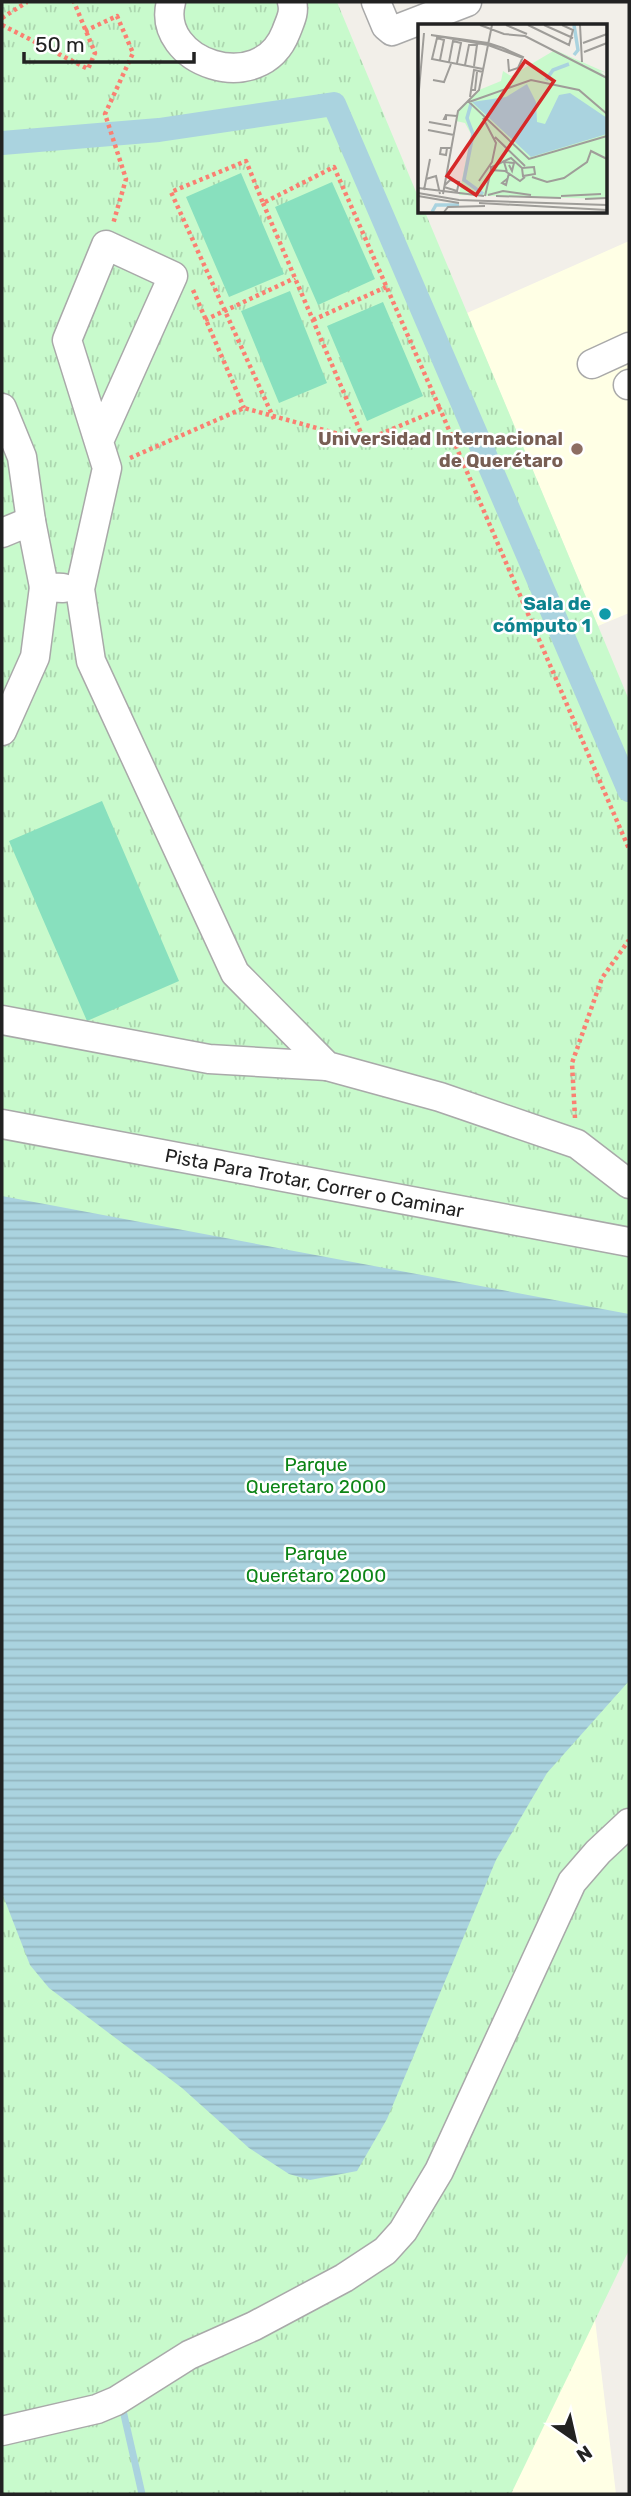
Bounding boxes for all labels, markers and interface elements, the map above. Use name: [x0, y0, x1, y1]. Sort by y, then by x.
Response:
scale bar: [24, 21, 194, 65]
inset map: [418, 24, 606, 214]
text: 50 m: [35, 32, 85, 57]
place label: Universidad Internacional de Querétaro: [318, 427, 563, 472]
marker: Universidad Internacional de Querétaro: [569, 441, 585, 457]
place label: Sala de cómputo 1: [493, 592, 591, 637]
marker: Sala de cómputo 1: [597, 606, 613, 622]
street label: Pista Para Trotar, Correr o Caminar: [163, 1144, 467, 1223]
park label: Parque Queretaro 2000: [246, 1453, 386, 1498]
park label: Parque Querétaro 2000: [246, 1542, 386, 1587]
north arrow: [540, 2405, 610, 2475]
text: N: [572, 2440, 596, 2467]

